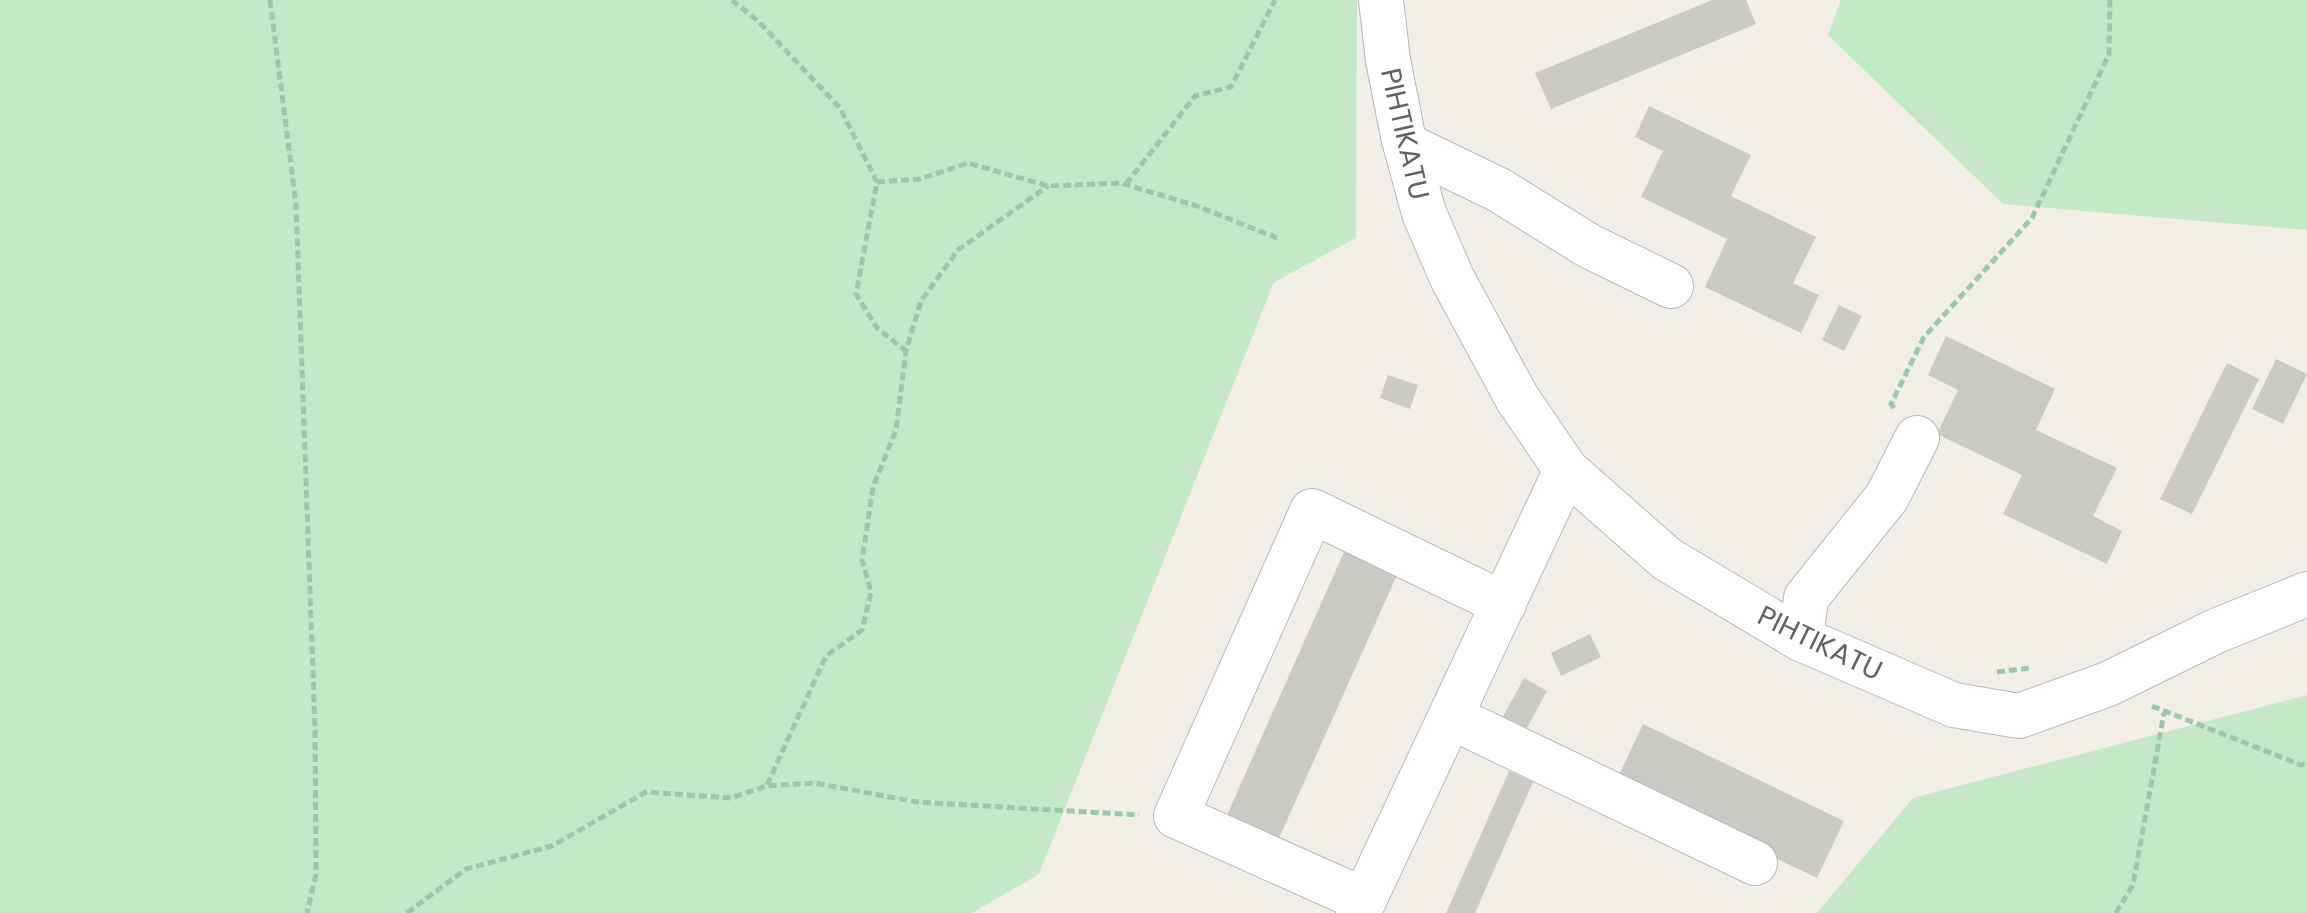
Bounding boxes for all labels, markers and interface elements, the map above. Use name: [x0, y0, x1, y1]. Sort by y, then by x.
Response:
street label: PIHTIKATU: [1371, 64, 1439, 204]
street label: PIHTIKATU: [1751, 596, 1889, 690]

